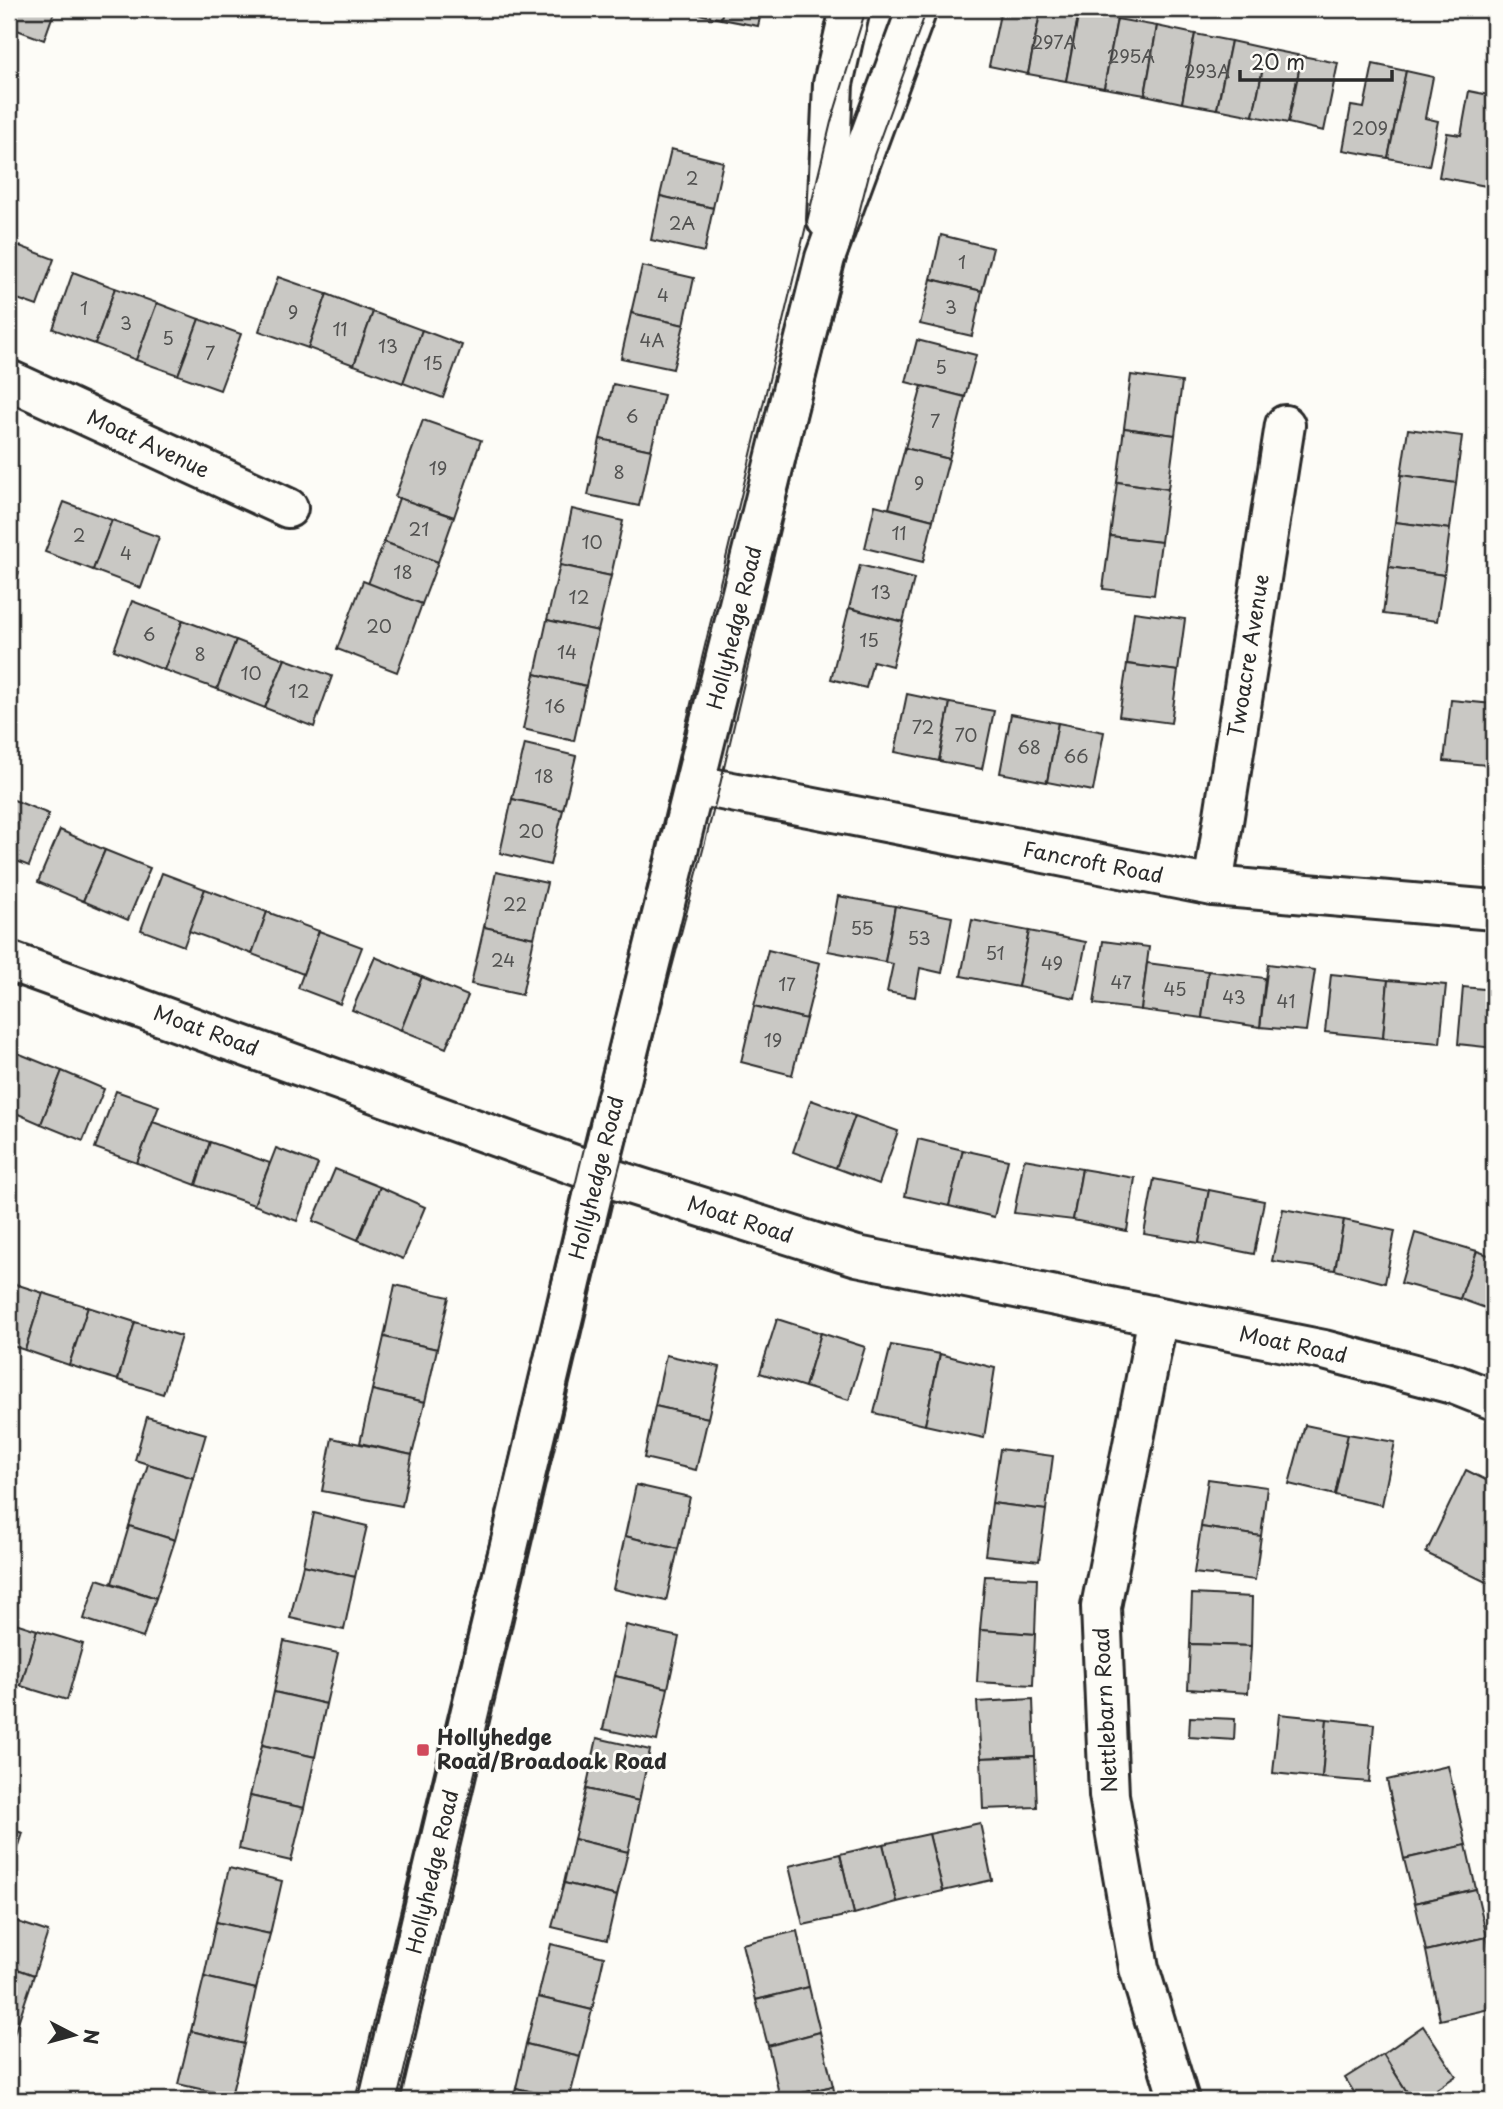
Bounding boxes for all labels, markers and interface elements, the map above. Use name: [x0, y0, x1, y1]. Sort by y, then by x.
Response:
house number: 297A: [1031, 28, 1077, 55]
scale bar: [1240, 38, 1393, 82]
house number: 295A: [1107, 42, 1155, 69]
text: 20 m: [1251, 45, 1305, 77]
house number: 293A: [1184, 57, 1230, 84]
house number: 209: [1352, 114, 1388, 141]
house number: 2: [686, 164, 698, 191]
house number: 2A: [669, 209, 695, 236]
house number: 1: [958, 248, 966, 275]
house number: 4: [657, 281, 669, 308]
house number: 3: [945, 293, 957, 320]
house number: 1: [80, 294, 88, 321]
house number: 9: [288, 298, 298, 325]
house number: 3: [120, 309, 132, 336]
house number: 11: [332, 315, 348, 342]
house number: 5: [162, 324, 174, 351]
house number: 4A: [640, 326, 664, 353]
house number: 13: [378, 332, 398, 359]
house number: 7: [205, 339, 215, 366]
house number: 15: [423, 349, 443, 376]
house number: 5: [935, 353, 947, 380]
street label: Moat Avenue: [82, 400, 215, 485]
house number: 6: [626, 402, 638, 429]
house number: 7: [930, 407, 940, 434]
house number: 19: [429, 454, 447, 481]
house number: 8: [613, 458, 625, 485]
house number: 9: [914, 469, 924, 496]
house number: 21: [409, 515, 429, 542]
house number: 11: [891, 519, 907, 546]
house number: 2: [73, 521, 85, 548]
house number: 10: [581, 528, 603, 555]
house number: 4: [120, 539, 132, 566]
street label: Hollyhedge Road: [697, 542, 769, 713]
house number: 18: [393, 558, 413, 585]
street label: Twoacre Avenue: [1218, 572, 1276, 740]
house number: 13: [871, 578, 891, 605]
house number: 12: [569, 583, 589, 610]
house number: 20: [366, 612, 392, 639]
house number: 6: [143, 620, 155, 647]
house number: 15: [859, 626, 879, 653]
house number: 14: [557, 638, 577, 665]
house number: 8: [194, 640, 206, 667]
house number: 10: [240, 659, 262, 686]
house number: 12: [289, 677, 309, 704]
house number: 16: [545, 692, 565, 719]
house number: 72: [912, 713, 934, 740]
house number: 70: [955, 721, 977, 748]
house number: 68: [1017, 733, 1041, 760]
house number: 66: [1064, 742, 1088, 769]
house number: 18: [534, 762, 554, 789]
house number: 20: [518, 817, 544, 844]
street label: Fancroft Road: [1021, 832, 1166, 890]
house number: 22: [503, 890, 527, 917]
house number: 55: [850, 914, 874, 941]
house number: 53: [907, 924, 931, 951]
house number: 51: [985, 939, 1005, 966]
house number: 24: [491, 946, 515, 973]
house number: 49: [1041, 949, 1063, 976]
house number: 47: [1110, 968, 1132, 995]
house number: 17: [778, 970, 796, 997]
house number: 45: [1164, 975, 1187, 1002]
house number: 43: [1222, 983, 1246, 1010]
house number: 41: [1277, 987, 1295, 1014]
street label: Moat Road: [150, 995, 264, 1063]
house number: 19: [764, 1026, 782, 1053]
street label: Hollyhedge Road: [559, 1092, 631, 1263]
street label: Moat Road: [683, 1186, 798, 1250]
street label: Moat Road: [1236, 1316, 1350, 1370]
street label: Nettlebarn Road: [1084, 1627, 1124, 1794]
place label: Hollyhedge Road/Broadoak Road: [437, 1720, 667, 1776]
marker: Hollyhedge Road/Broadoak Road: [415, 1742, 431, 1758]
street label: Hollyhedge Road: [397, 1786, 466, 1957]
north arrow: [38, 2000, 108, 2070]
text: N: [77, 2028, 107, 2046]

